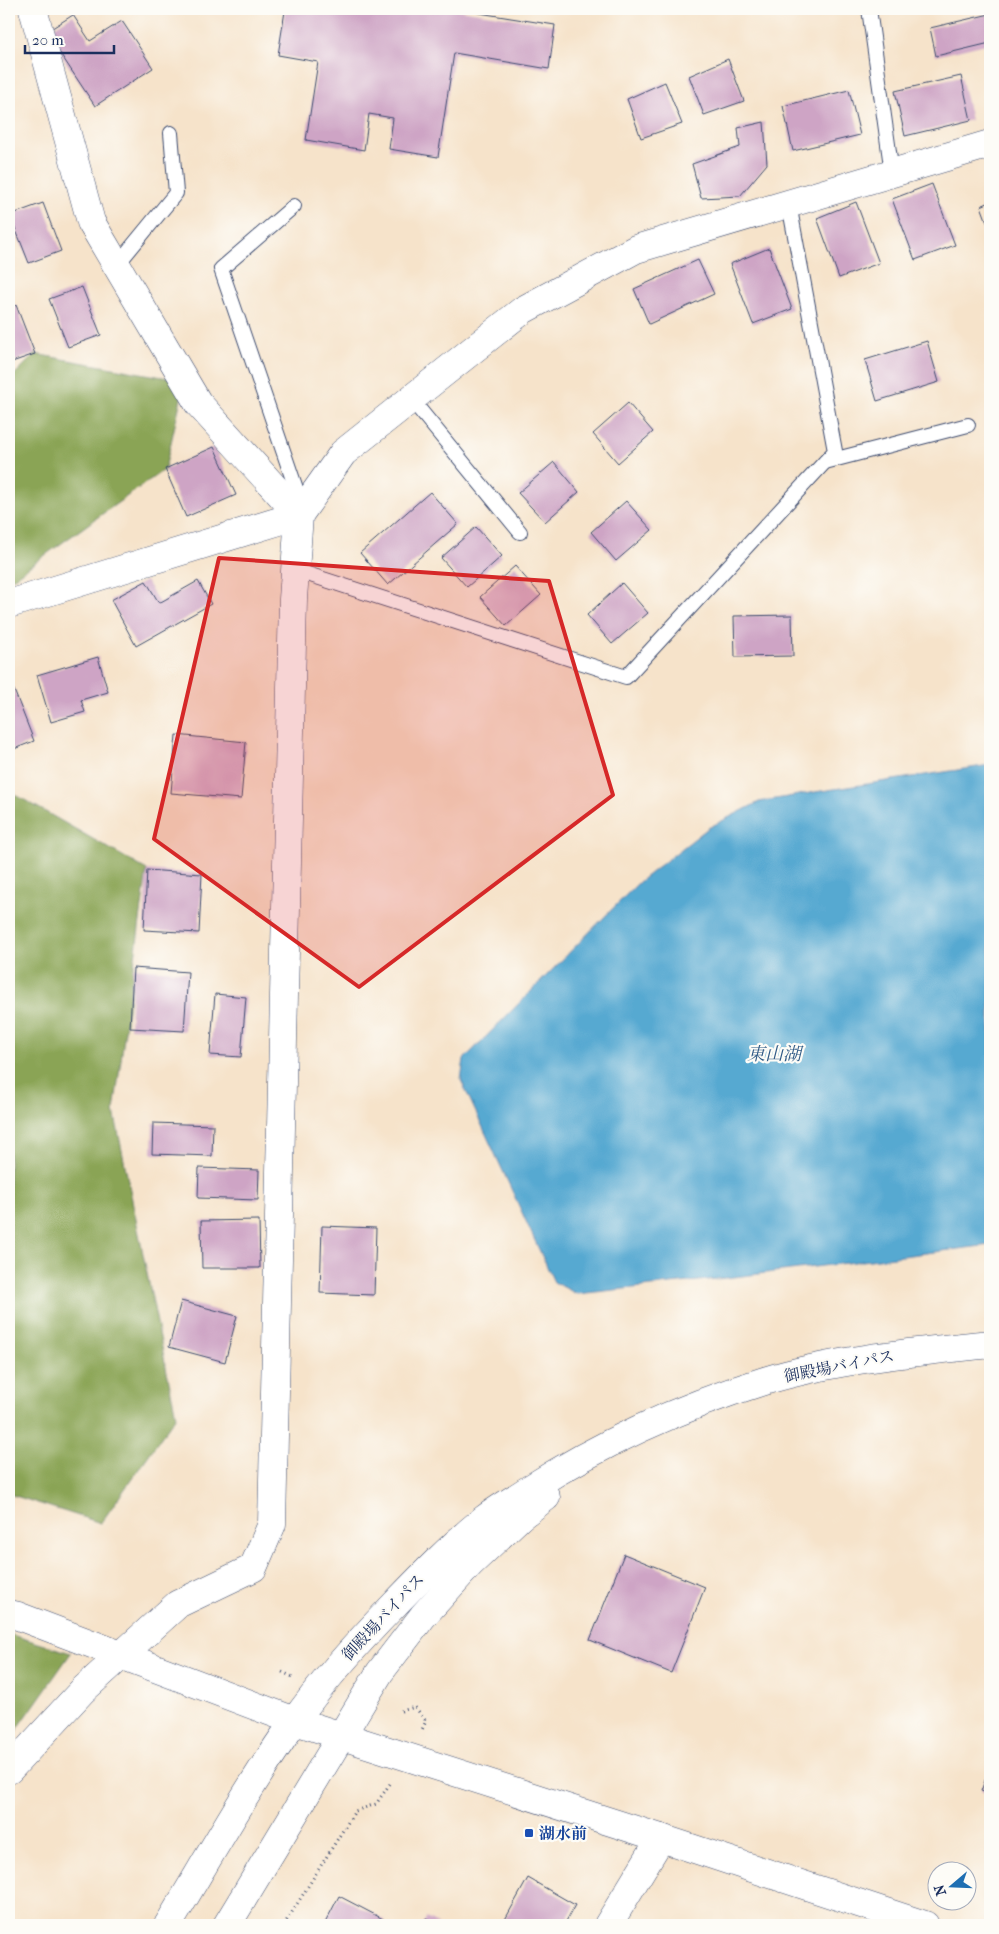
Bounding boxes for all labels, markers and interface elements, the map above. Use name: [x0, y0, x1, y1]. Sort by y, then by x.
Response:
scale bar: [25, 22, 114, 54]
text: 20 m: [32, 31, 64, 49]
water label: 東山湖: [747, 1044, 804, 1065]
street label: 御殿場バイパス: [782, 1346, 896, 1386]
street label: 御殿場バイパス: [338, 1570, 428, 1664]
place label: 湖水前: [539, 1824, 587, 1843]
marker: 湖水前: [523, 1827, 535, 1839]
north arrow: [926, 1862, 976, 1912]
text: N: [930, 1882, 950, 1898]

